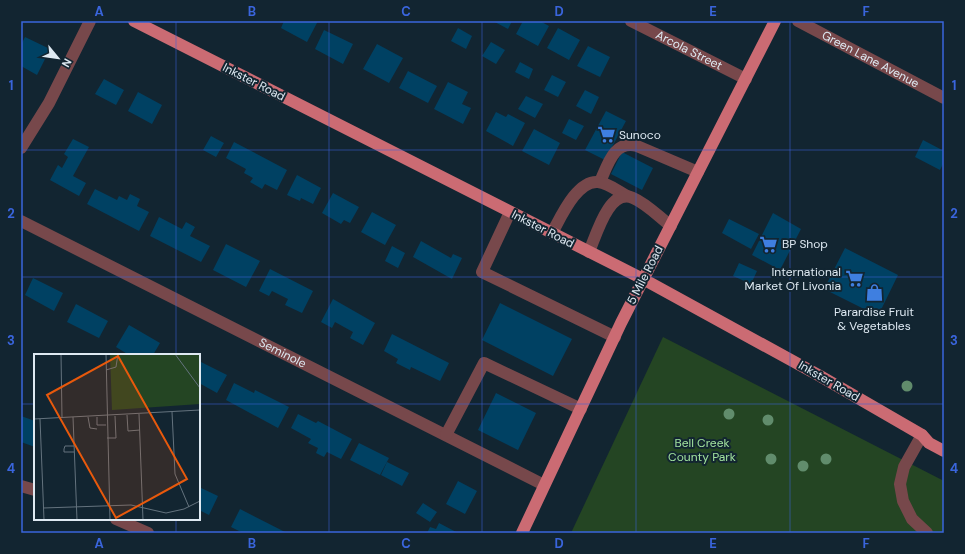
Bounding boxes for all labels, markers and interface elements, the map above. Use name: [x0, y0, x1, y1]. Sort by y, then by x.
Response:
text: A: [94, 3, 104, 20]
text: B: [248, 3, 256, 20]
text: C: [401, 3, 411, 20]
text: D: [554, 3, 564, 20]
text: E: [709, 3, 717, 20]
text: F: [862, 3, 870, 20]
street label: Arcola Street: [653, 27, 725, 74]
street label: Green Lane Avenue: [819, 27, 922, 92]
north arrow: [38, 38, 78, 78]
text: N: [59, 56, 75, 70]
street label: Inkster Road: [220, 59, 288, 105]
text: 1: [9, 77, 13, 94]
text: 1: [952, 77, 956, 94]
supermarket icon: Sunoco: [596, 125, 616, 145]
place label: Sunoco: [619, 127, 661, 143]
text: 2: [7, 205, 15, 222]
text: 2: [950, 205, 958, 222]
street label: Inkster Road: [509, 206, 577, 252]
supermarket icon: BP Shop: [759, 234, 779, 254]
place label: BP Shop: [782, 236, 828, 252]
street label: 5 Mile Road: [623, 243, 667, 307]
place label: International Market Of Livonia: [745, 264, 841, 294]
supermarket icon: International Market Of Livonia: [844, 269, 864, 289]
shop icon: Parardise Fruit & Vegetables: [864, 283, 884, 303]
place label: Parardise Fruit & Vegetables: [834, 304, 914, 334]
text: 3: [7, 332, 15, 349]
text: 3: [950, 332, 958, 349]
street label: Seminole: [256, 334, 309, 372]
inset map: [34, 354, 200, 520]
street label: Inkster Road: [796, 357, 862, 405]
park label: Bell Creek County Park: [668, 435, 736, 465]
text: 4: [7, 460, 15, 477]
text: 4: [950, 460, 958, 477]
text: A: [94, 535, 104, 552]
text: B: [248, 535, 256, 552]
text: C: [401, 535, 411, 552]
text: D: [554, 535, 564, 552]
text: E: [709, 535, 717, 552]
text: F: [862, 535, 870, 552]

